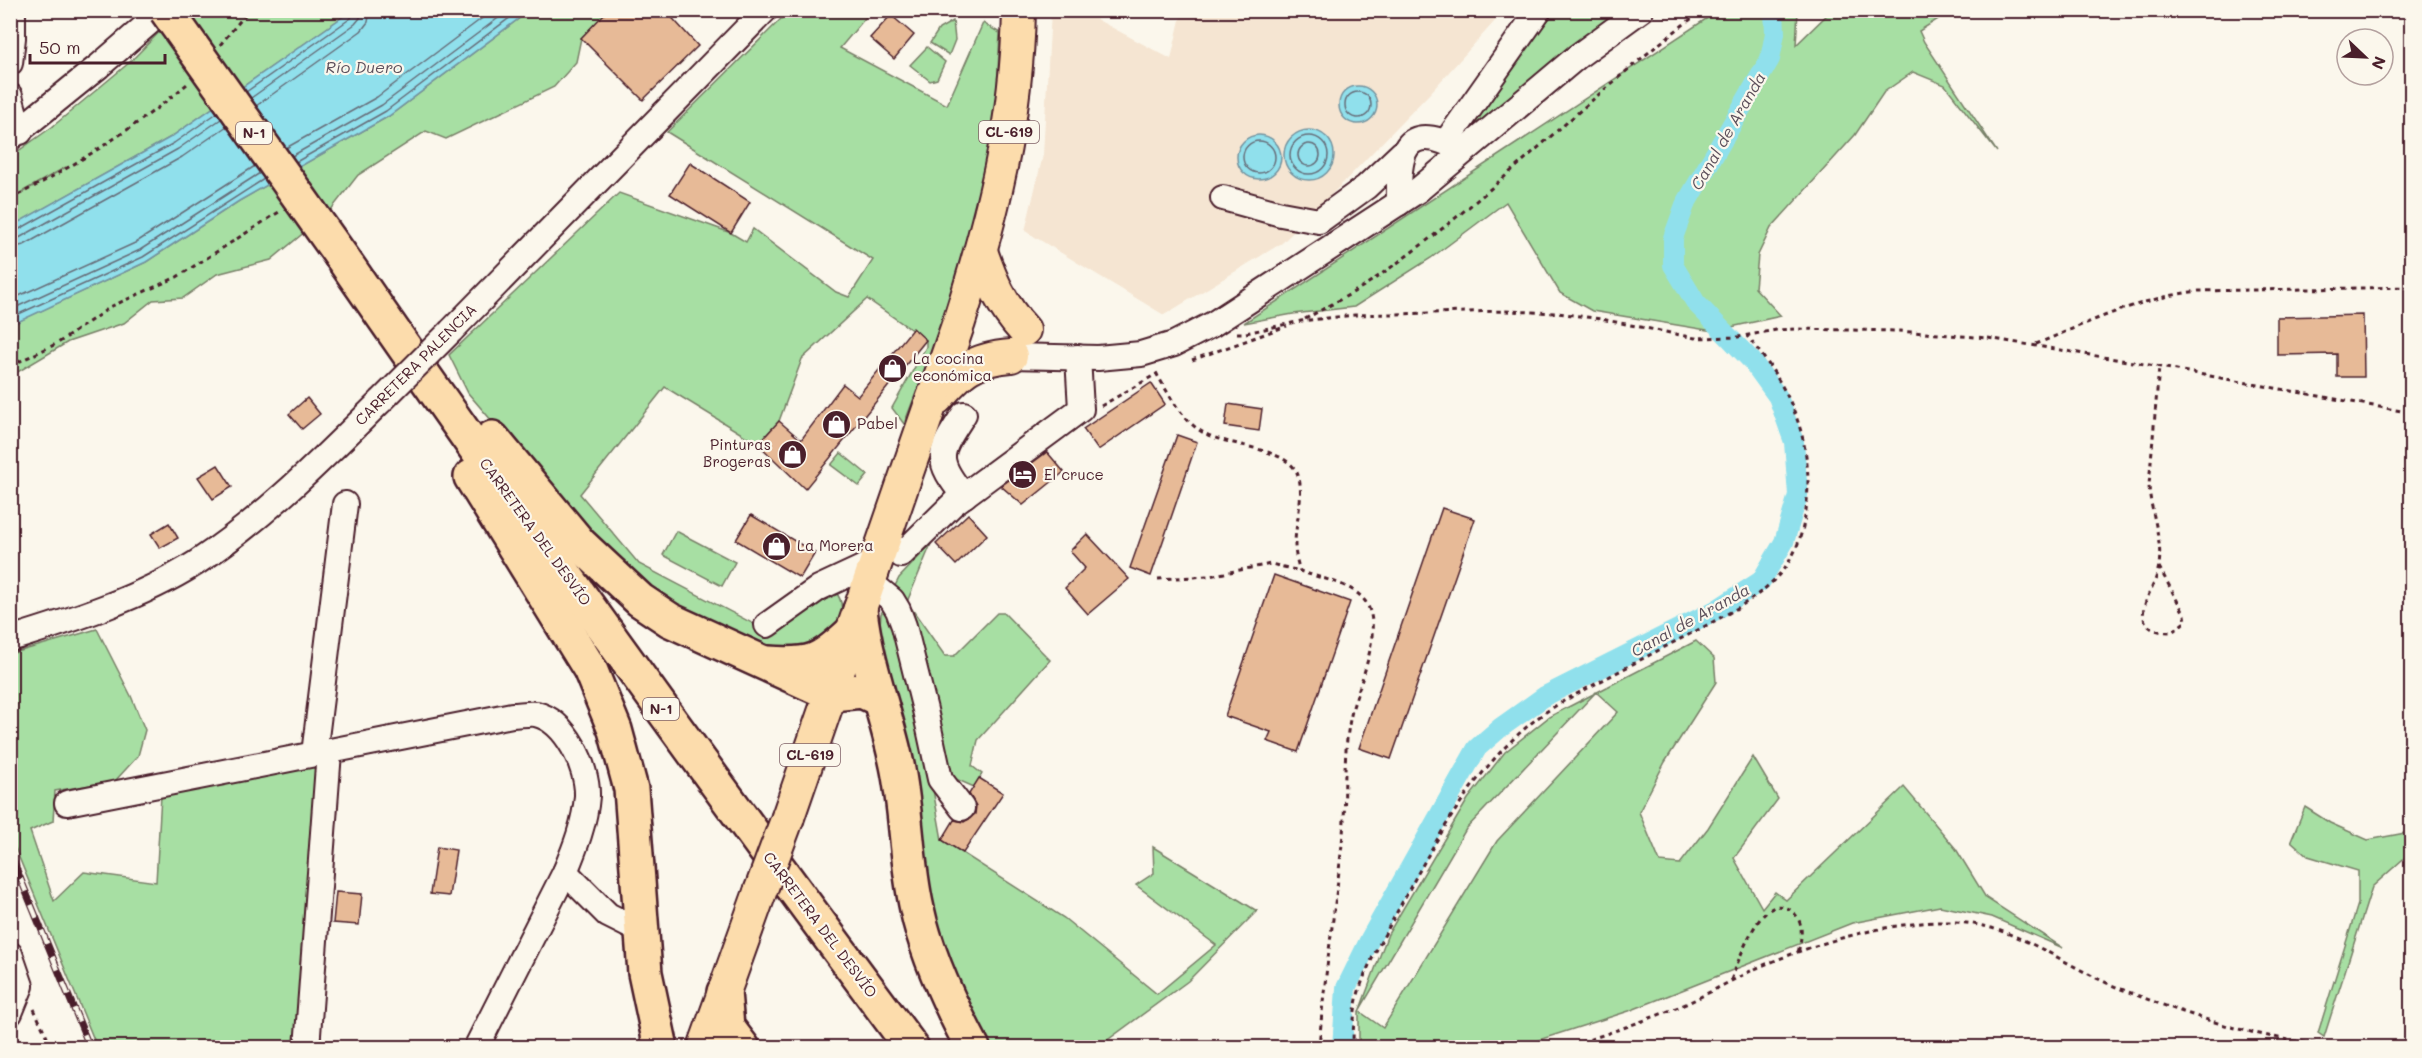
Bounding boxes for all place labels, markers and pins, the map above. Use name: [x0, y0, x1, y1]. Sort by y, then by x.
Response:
place label: La cocina económica: [913, 348, 992, 385]
shop icon: La cocina económica: [876, 352, 908, 384]
shop icon: Pabel: [820, 408, 852, 440]
place label: Pabel: [857, 413, 898, 433]
place label: Pinturas Brogeras: [703, 434, 771, 471]
shop icon: Pinturas Brogeras: [776, 438, 808, 470]
hotel icon: El cruce: [1007, 459, 1039, 491]
place label: El cruce: [1044, 464, 1104, 484]
shop icon: La Morera: [760, 530, 792, 562]
place label: La Morera: [797, 535, 874, 555]

